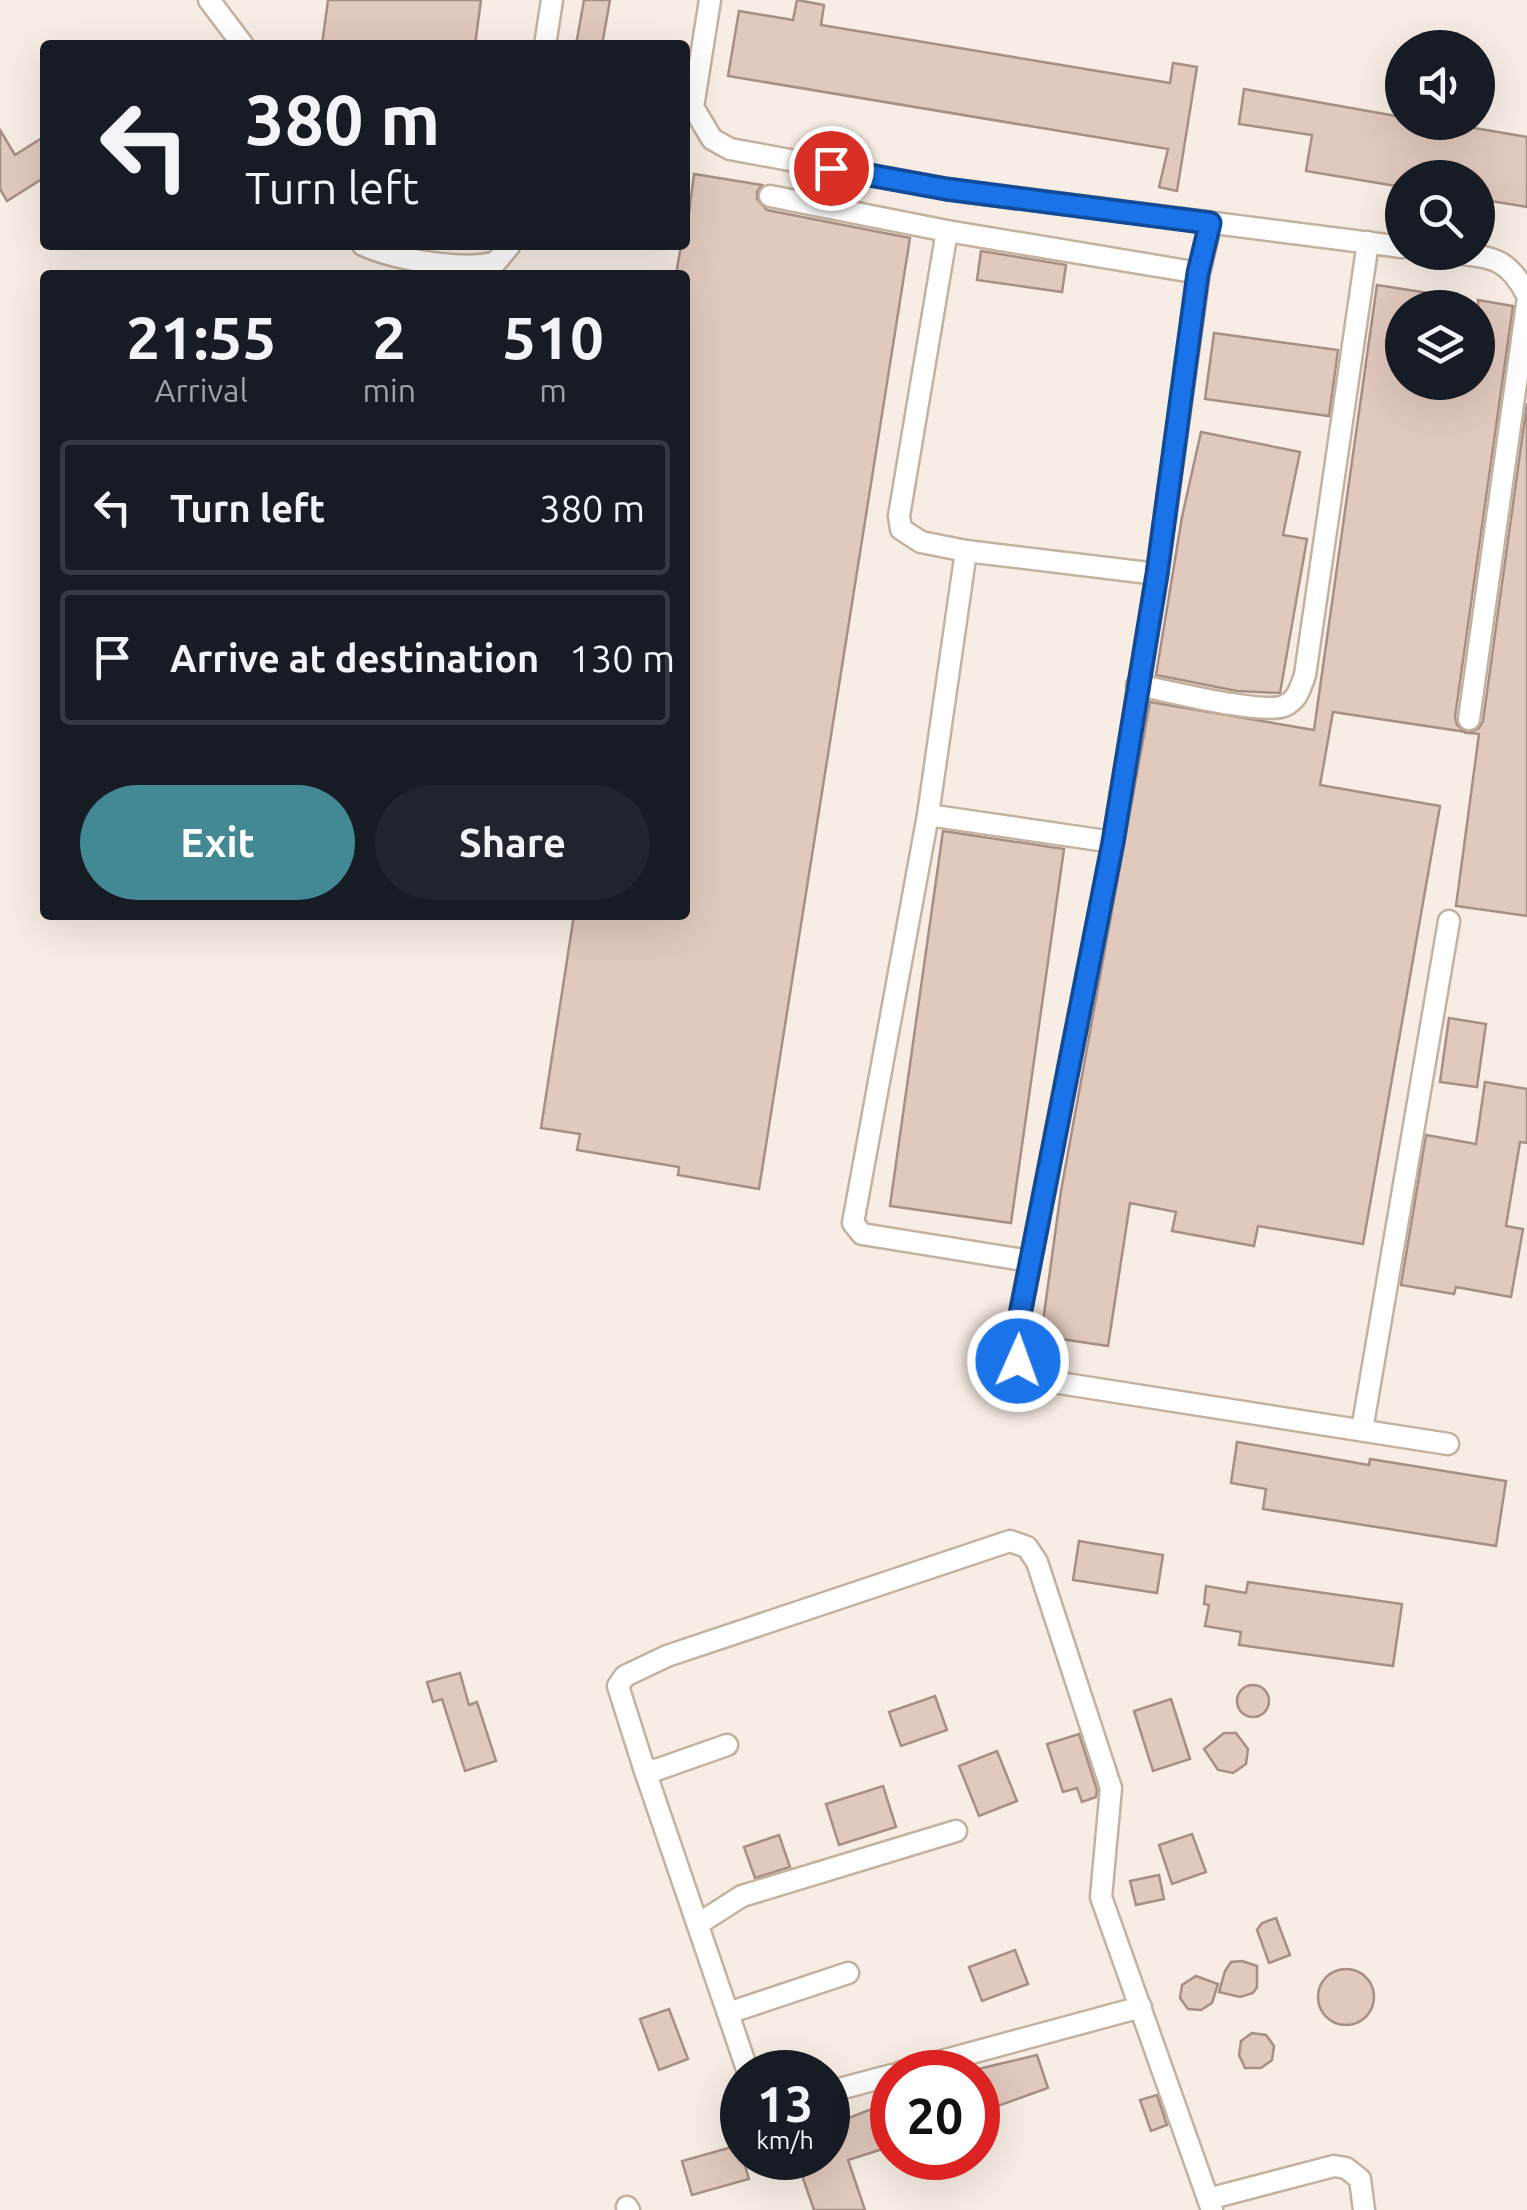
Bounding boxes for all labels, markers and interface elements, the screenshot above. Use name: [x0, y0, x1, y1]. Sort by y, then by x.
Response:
map controls: [1385, 30, 1495, 400]
button: sound: [1385, 30, 1495, 140]
icon: left: [80, 80, 210, 210]
text: 380 m: [245, 80, 440, 158]
pin: [789, 126, 874, 211]
icon: arrive: [804, 141, 859, 196]
button: search: [1385, 160, 1495, 270]
text: Turn left: [245, 162, 419, 213]
button: layers: [1385, 290, 1495, 400]
text: 21:55: [126, 303, 276, 370]
text: 2: [372, 303, 406, 370]
text: 510: [502, 303, 604, 370]
text: Arrival: [155, 372, 248, 408]
text: min: [362, 372, 416, 408]
text: m: [539, 372, 567, 408]
icon: left: [85, 480, 140, 535]
text: Turn left: [170, 487, 325, 529]
text: 380 m: [539, 487, 645, 529]
icon: arrive: [85, 630, 140, 685]
text: Arrive at destination: [170, 637, 539, 679]
text: 130 m: [569, 637, 675, 679]
button: Exit: [80, 785, 355, 900]
button: Share: [375, 785, 650, 900]
position arrow: [966, 1309, 1070, 1413]
speed limit sign: 20: [870, 2050, 1000, 2180]
text: 13: [757, 2075, 813, 2131]
text: km/h: [756, 2126, 814, 2154]

